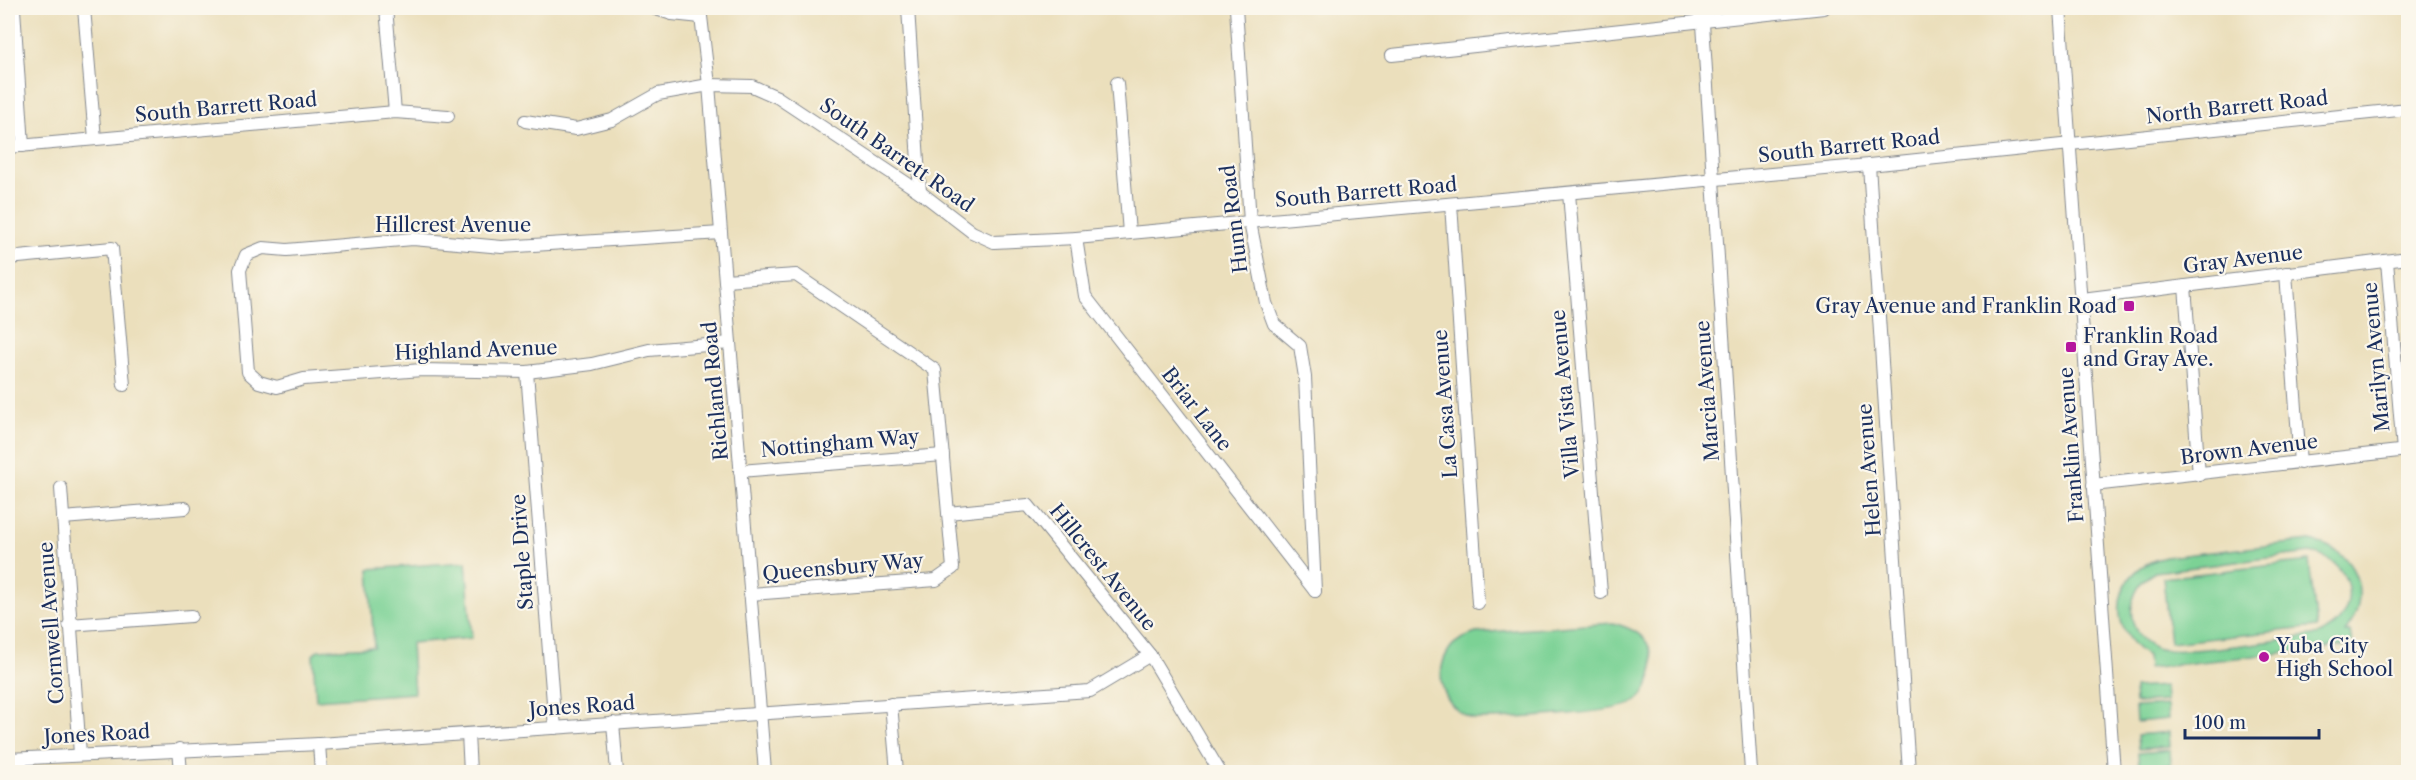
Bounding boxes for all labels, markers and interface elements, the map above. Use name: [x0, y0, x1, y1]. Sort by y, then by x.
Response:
street label: North Barrett Road: [2145, 86, 2329, 128]
street label: South Barrett Road: [134, 87, 318, 127]
street label: South Barrett Road: [815, 93, 979, 217]
street label: South Barrett Road: [1757, 125, 1941, 167]
street label: Hunn Road: [1215, 163, 1253, 275]
street label: South Barrett Road: [1274, 172, 1458, 212]
street label: Hillcrest Avenue: [375, 213, 531, 237]
street label: Gray Avenue: [2182, 240, 2304, 278]
street label: Marilyn Avenue: [2358, 281, 2394, 433]
place label: Gray Avenue and Franklin Road: [1815, 294, 2117, 318]
marker: Gray Avenue and Franklin Road: [2122, 299, 2136, 313]
street label: Villa Vista Avenue: [1546, 309, 1584, 480]
street label: Richland Road: [697, 320, 733, 462]
street label: Marcia Avenue: [1690, 320, 1724, 462]
place label: Franklin Road and Gray Ave.: [2083, 324, 2218, 371]
street label: La Casa Avenue: [1428, 329, 1462, 479]
street label: Highland Avenue: [394, 335, 558, 365]
marker: Franklin Road and Gray Ave.: [2064, 340, 2078, 354]
street label: Briar Lane: [1157, 362, 1237, 456]
street label: Franklin Avenue: [2054, 366, 2088, 524]
street label: Helen Avenue: [1852, 403, 1886, 537]
street label: Nottingham Way: [760, 424, 921, 462]
street label: Brown Avenue: [2179, 429, 2319, 469]
street label: Staple Drive: [506, 493, 538, 611]
street label: Hillcrest Avenue: [1045, 499, 1161, 635]
street label: Cornwell Avenue: [33, 541, 69, 705]
street label: Queensbury Way: [761, 548, 925, 586]
place label: Yuba City High School: [2275, 634, 2393, 681]
marker: Yuba City High School: [2257, 650, 2271, 664]
street label: Jones Road: [525, 690, 636, 722]
scale bar: [2185, 702, 2318, 740]
text: 100 m: [2194, 712, 2246, 734]
street label: Jones Road: [40, 719, 151, 749]

